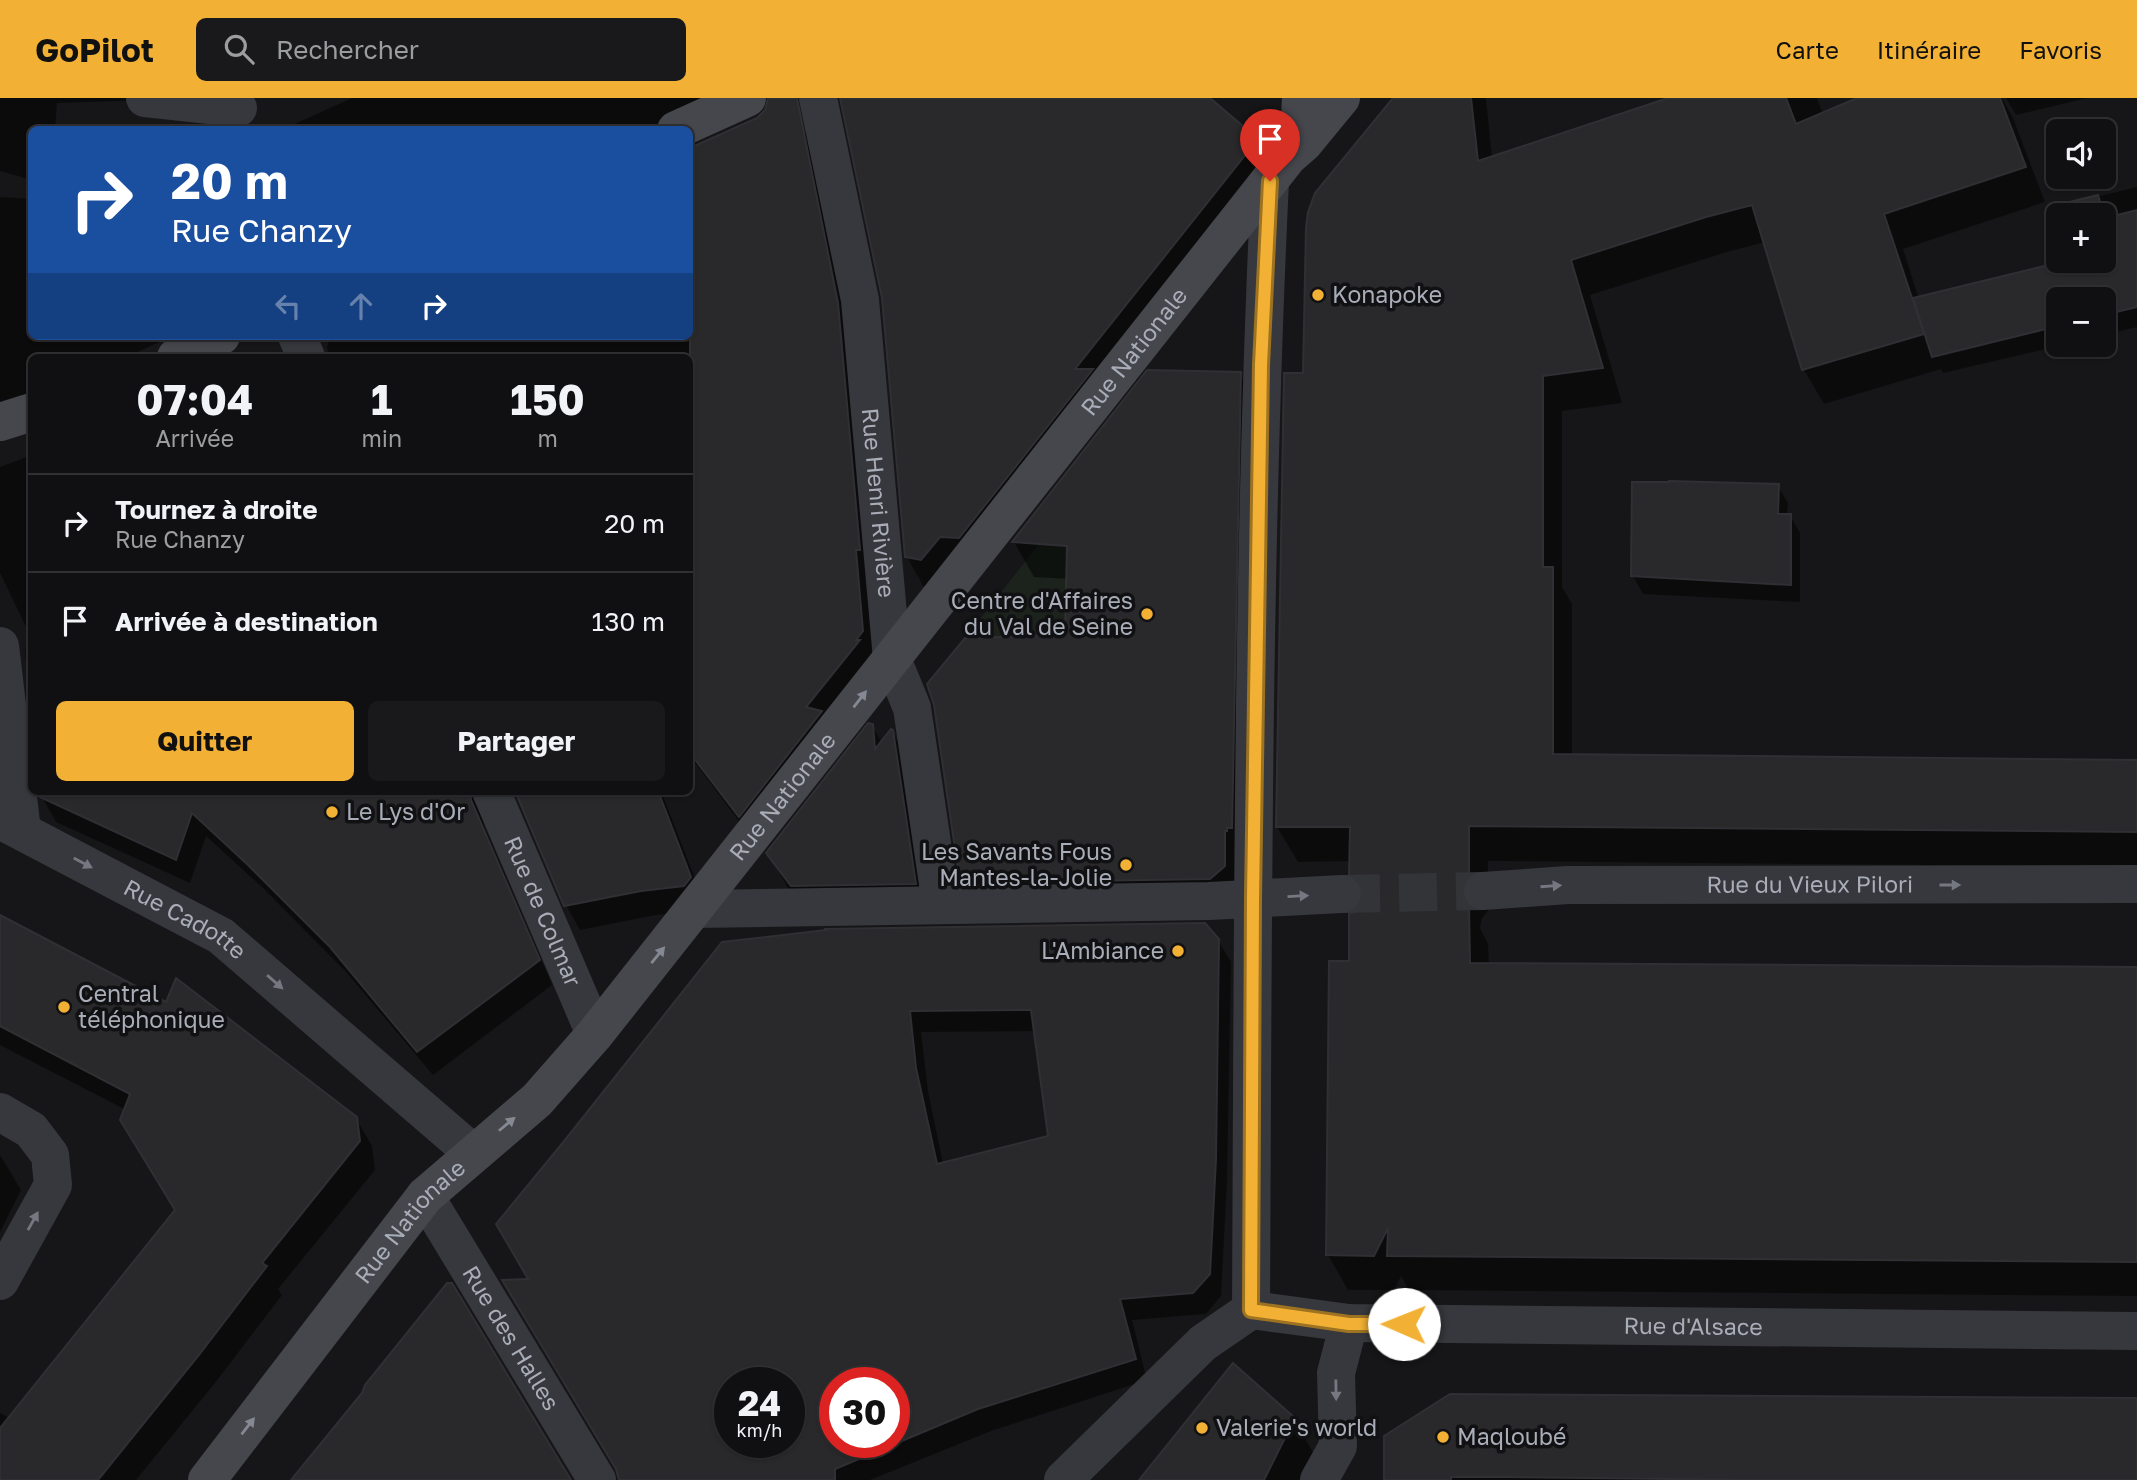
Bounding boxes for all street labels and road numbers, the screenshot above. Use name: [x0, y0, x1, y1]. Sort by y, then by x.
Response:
street label: Rue Nationale: [1074, 281, 1192, 421]
street label: Rue Henri Rivière: [857, 407, 901, 599]
street label: Rue Nationale: [723, 726, 841, 866]
street label: Rue de Colmar: [499, 832, 588, 990]
street label: Rue du Vieux Pilori: [1706, 869, 1913, 898]
street label: Rue Cadotte: [120, 873, 252, 964]
street label: Rue Nationale: [348, 1153, 470, 1289]
street label: Rue des Halles: [457, 1260, 566, 1415]
street label: Rue d'Alsace: [1623, 1311, 1763, 1340]

